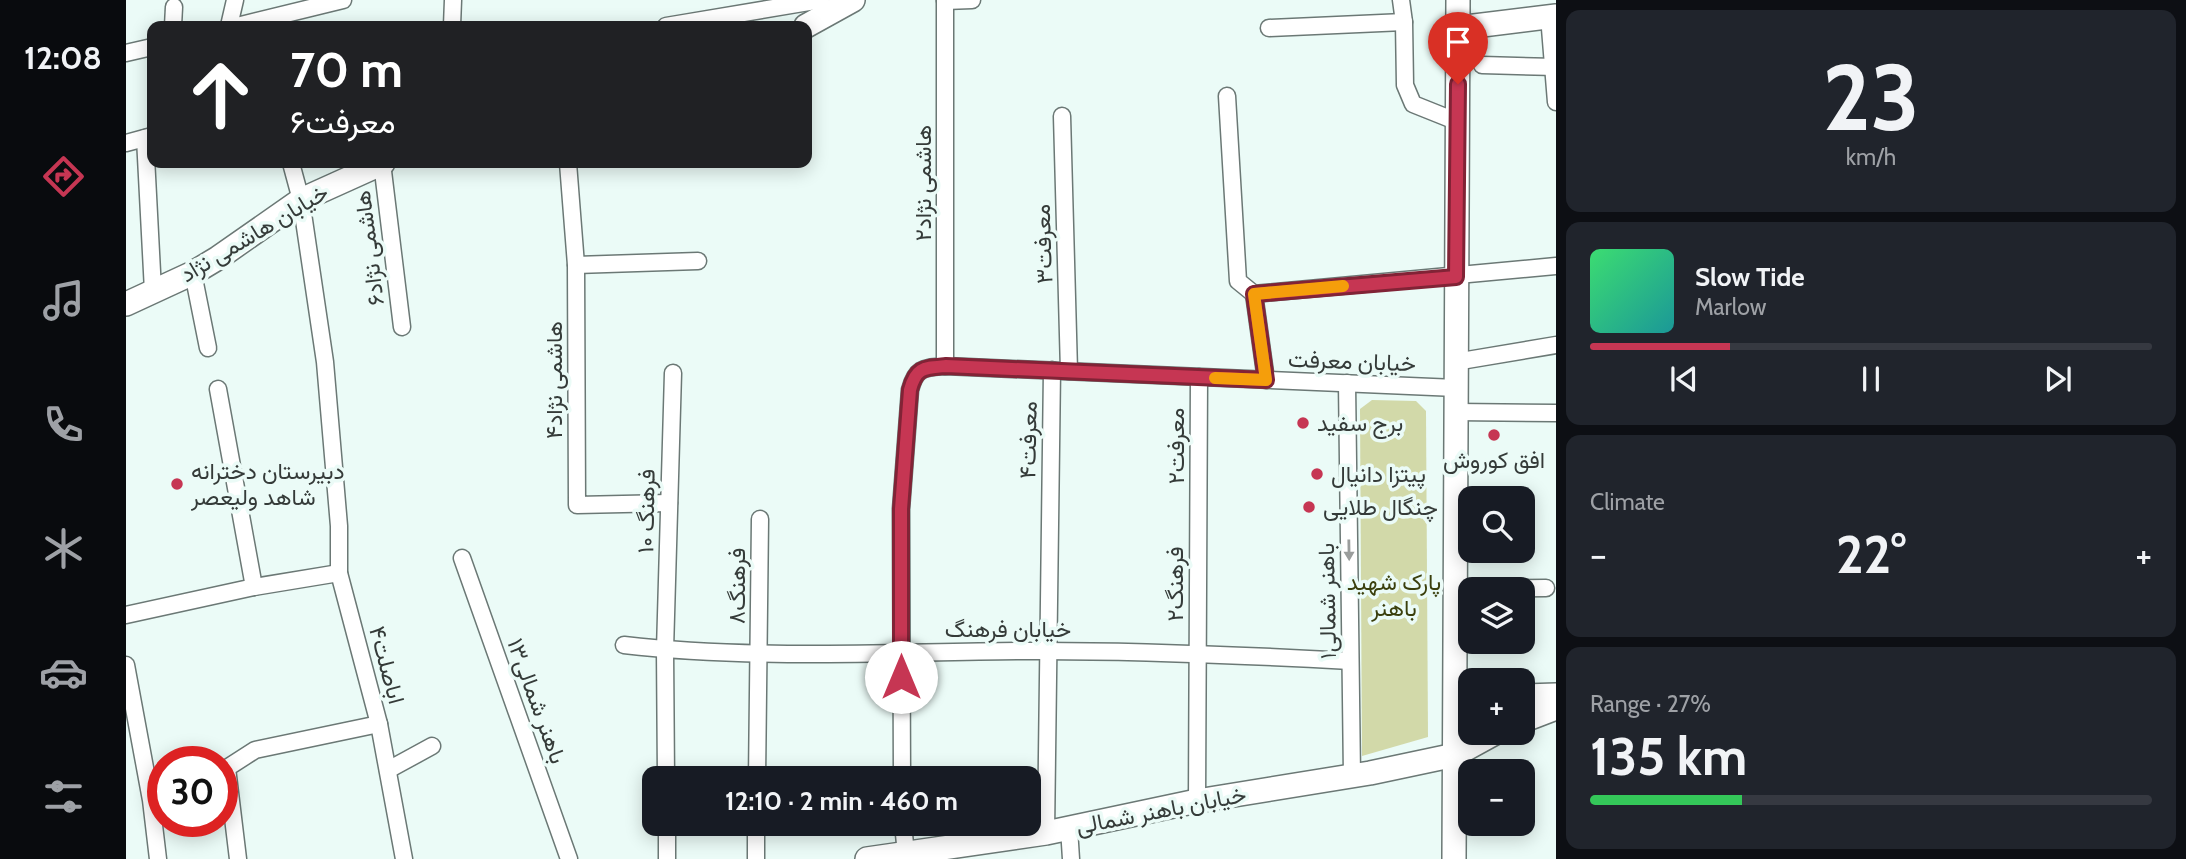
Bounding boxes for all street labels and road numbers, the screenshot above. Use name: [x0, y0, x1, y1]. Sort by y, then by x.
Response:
street label: هاشمی نژاد۲: [909, 125, 938, 241]
street label: خیابان هاشمی نژاد: [175, 178, 334, 289]
street label: هاشمی نژاد۶: [348, 189, 391, 307]
street label: معرفت۳: [1028, 204, 1059, 284]
street label: هاشمی نژاد۴: [540, 321, 569, 439]
street label: خیابان معرفت: [1288, 345, 1416, 378]
street label: معرفت۴: [1013, 401, 1044, 479]
street label: معرفت۲: [1162, 408, 1191, 484]
street label: فرهنگ ۱۰: [631, 469, 662, 554]
street label: باهنر شمالی۱: [1312, 543, 1343, 659]
street label: فرهنگ۲: [1161, 546, 1190, 622]
street label: فرهنگ۸: [723, 548, 752, 624]
street label: خیابان فرهنگ: [945, 615, 1071, 644]
street label: اباصلت۴: [363, 623, 411, 707]
street label: باهنر شمالی۱۳: [500, 635, 573, 768]
street label: خیابان باهنر شمالی: [1074, 780, 1249, 841]

